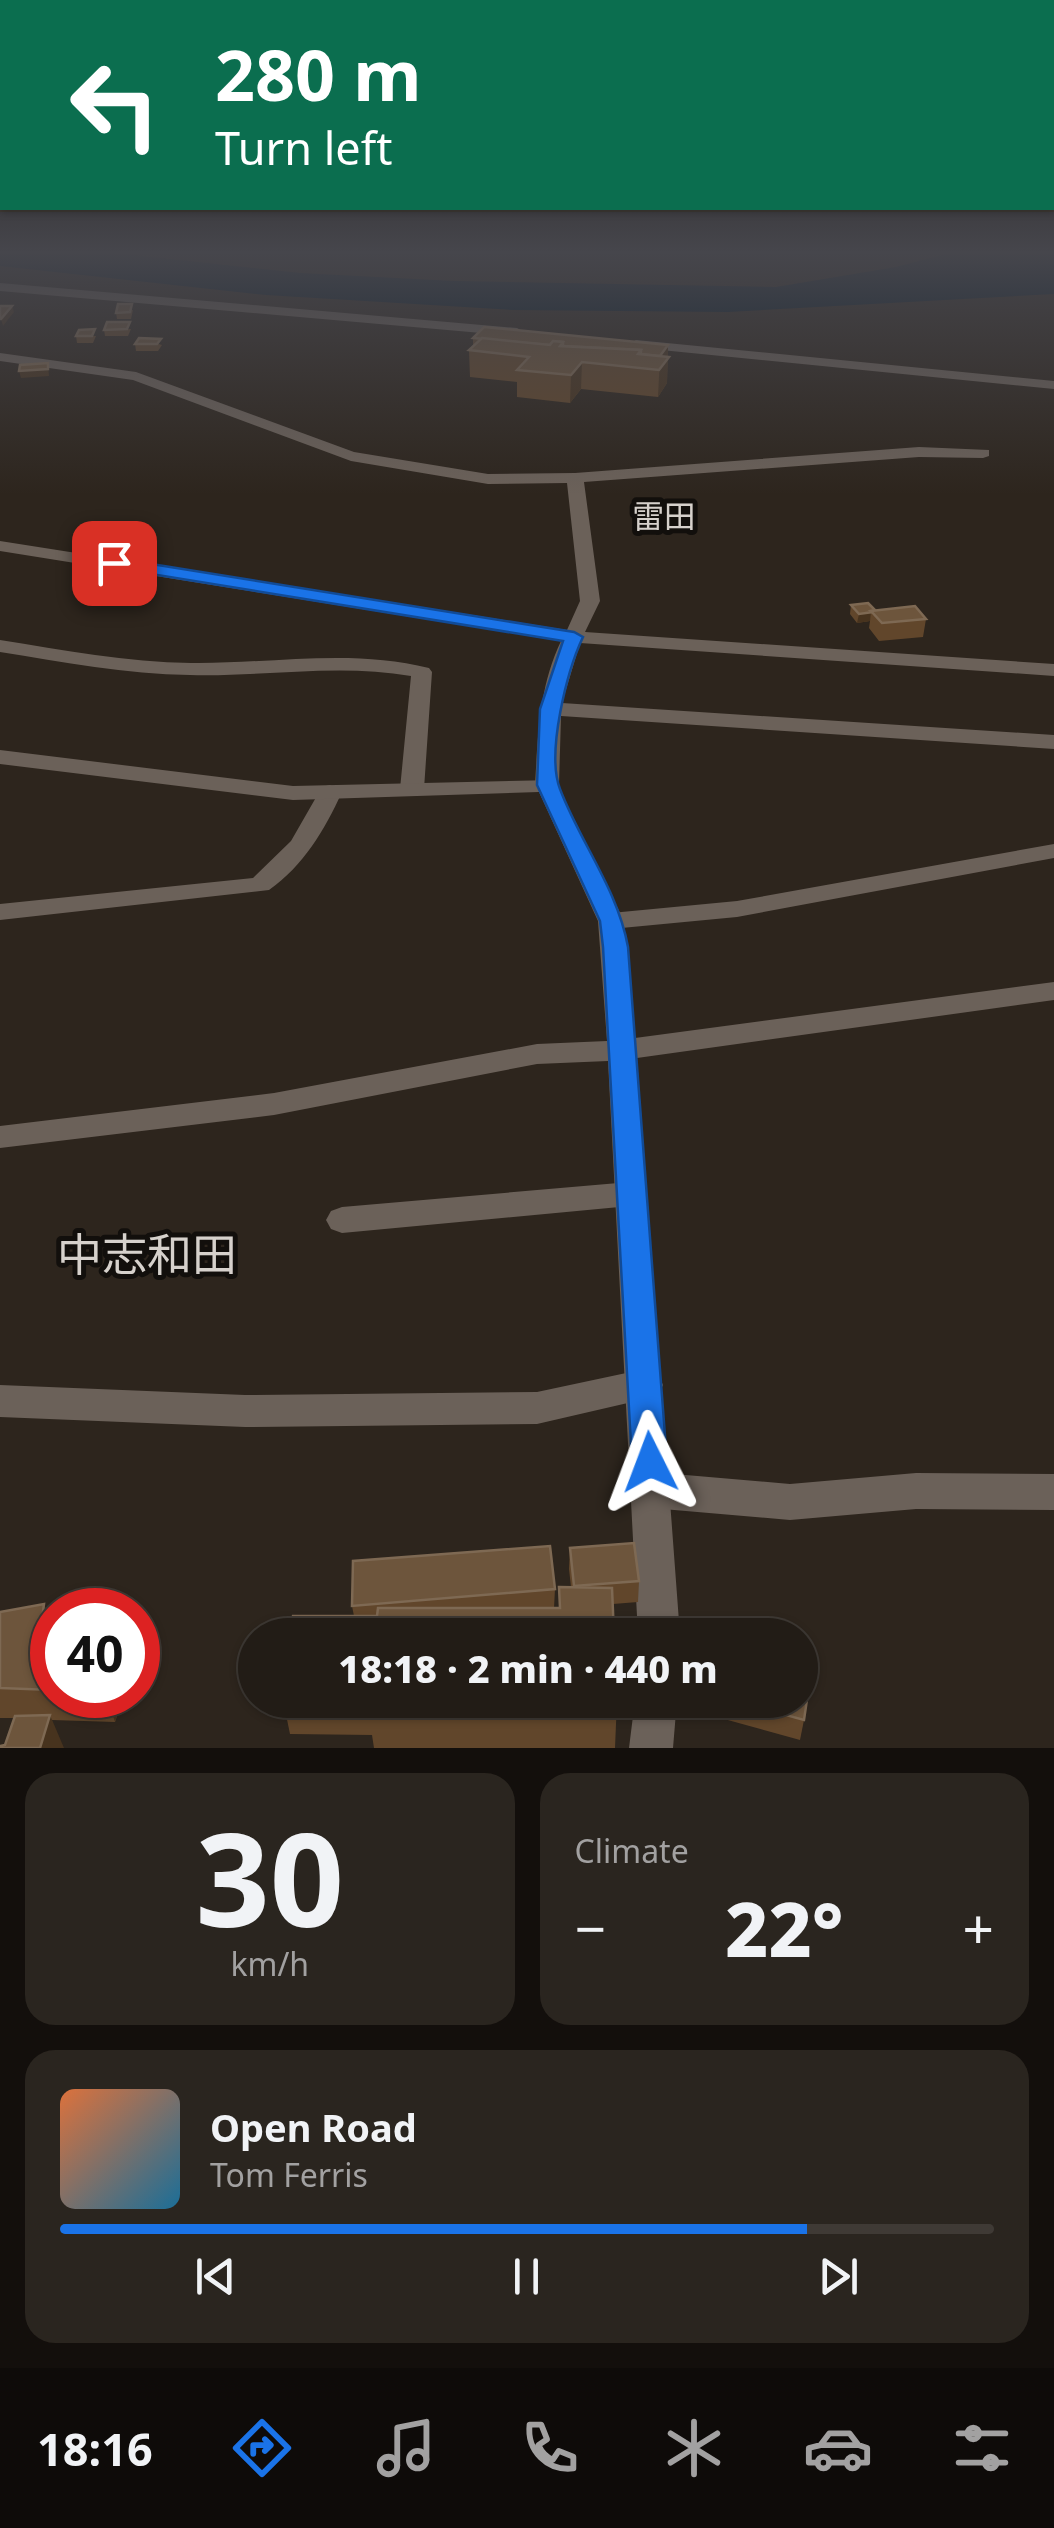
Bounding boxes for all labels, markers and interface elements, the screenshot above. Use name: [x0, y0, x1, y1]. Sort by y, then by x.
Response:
text: 280 m: [215, 26, 422, 122]
icon: left: [50, 40, 180, 170]
text: Turn left: [215, 117, 392, 178]
district label: 雷田: [632, 494, 696, 537]
pin: [72, 521, 157, 606]
icon: arrive: [87, 536, 142, 591]
district label: 中志和田: [57, 1223, 237, 1284]
position arrow: [598, 1410, 702, 1514]
speed limit sign: 40: [30, 1588, 160, 1718]
text: 18:18 · 2 min · 440 m: [338, 1642, 718, 1694]
text: 30: [195, 1788, 344, 1965]
text: Climate: [575, 1829, 689, 1872]
text: 22°: [725, 1877, 843, 1979]
text: −: [575, 1890, 606, 1965]
text: +: [963, 1890, 994, 1965]
text: km/h: [230, 1942, 309, 1985]
text: Open Road: [210, 2101, 417, 2153]
text: Tom Ferris: [210, 2153, 368, 2196]
icon: previous: [188, 2249, 243, 2304]
icon: pause: [499, 2249, 554, 2304]
icon: next: [811, 2249, 866, 2304]
icon: directions: [227, 2413, 297, 2483]
icon: music: [371, 2413, 441, 2483]
icon: phone: [515, 2413, 585, 2483]
icon: climate: [659, 2413, 729, 2483]
icon: car: [803, 2413, 873, 2483]
icon: filters: [947, 2413, 1017, 2483]
text: 18:16: [37, 2418, 153, 2479]

